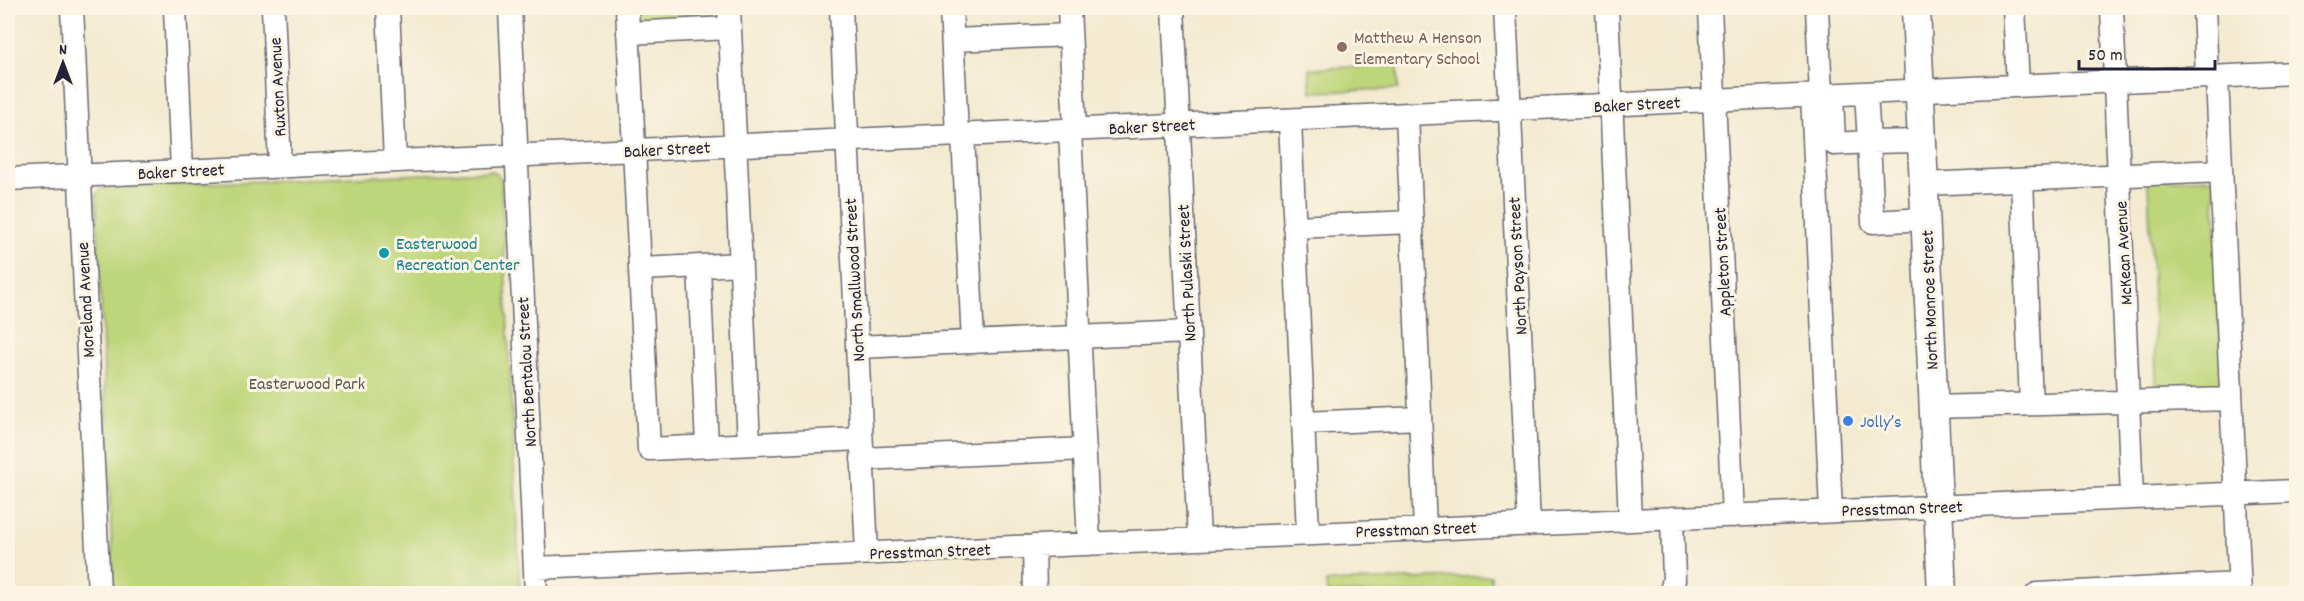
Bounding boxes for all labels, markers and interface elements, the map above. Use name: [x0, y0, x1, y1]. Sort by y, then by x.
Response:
place label: Matthew A Henson Elementary School: [1354, 27, 1481, 73]
north arrow: [33, 33, 93, 93]
scale bar: [2079, 33, 2216, 71]
street label: Ruxton Avenue: [264, 36, 295, 137]
text: N: [59, 39, 67, 62]
marker: Matthew A Henson Elementary School: [1335, 40, 1349, 54]
text: 50 m: [2088, 44, 2123, 69]
street label: Baker Street: [1593, 92, 1681, 121]
street label: Baker Street: [1108, 114, 1196, 143]
street label: Baker Street: [623, 137, 711, 166]
street label: Baker Street: [137, 159, 225, 188]
street label: North Payson Street: [1503, 196, 1536, 336]
street label: North Smallwood Street: [840, 197, 873, 362]
street label: McKean Avenue: [2110, 200, 2141, 306]
street label: North Pulaski Street: [1172, 203, 1205, 342]
street label: Appleton Street: [1709, 206, 1740, 317]
street label: North Monroe Street: [1917, 229, 1946, 370]
place label: Easterwood Recreation Center: [396, 233, 520, 279]
street label: Moreland Avenue: [72, 241, 103, 358]
marker: Easterwood Recreation Center: [377, 246, 391, 260]
street label: North Bentalou Street: [512, 296, 545, 448]
park label: Easterwood Park: [249, 373, 365, 398]
place label: Jolly’s: [1860, 411, 1902, 436]
marker: Jolly’s: [1841, 414, 1855, 428]
street label: Presstman Street: [1841, 496, 1964, 525]
street label: Presstman Street: [1355, 517, 1478, 546]
street label: Presstman Street: [869, 539, 992, 568]

